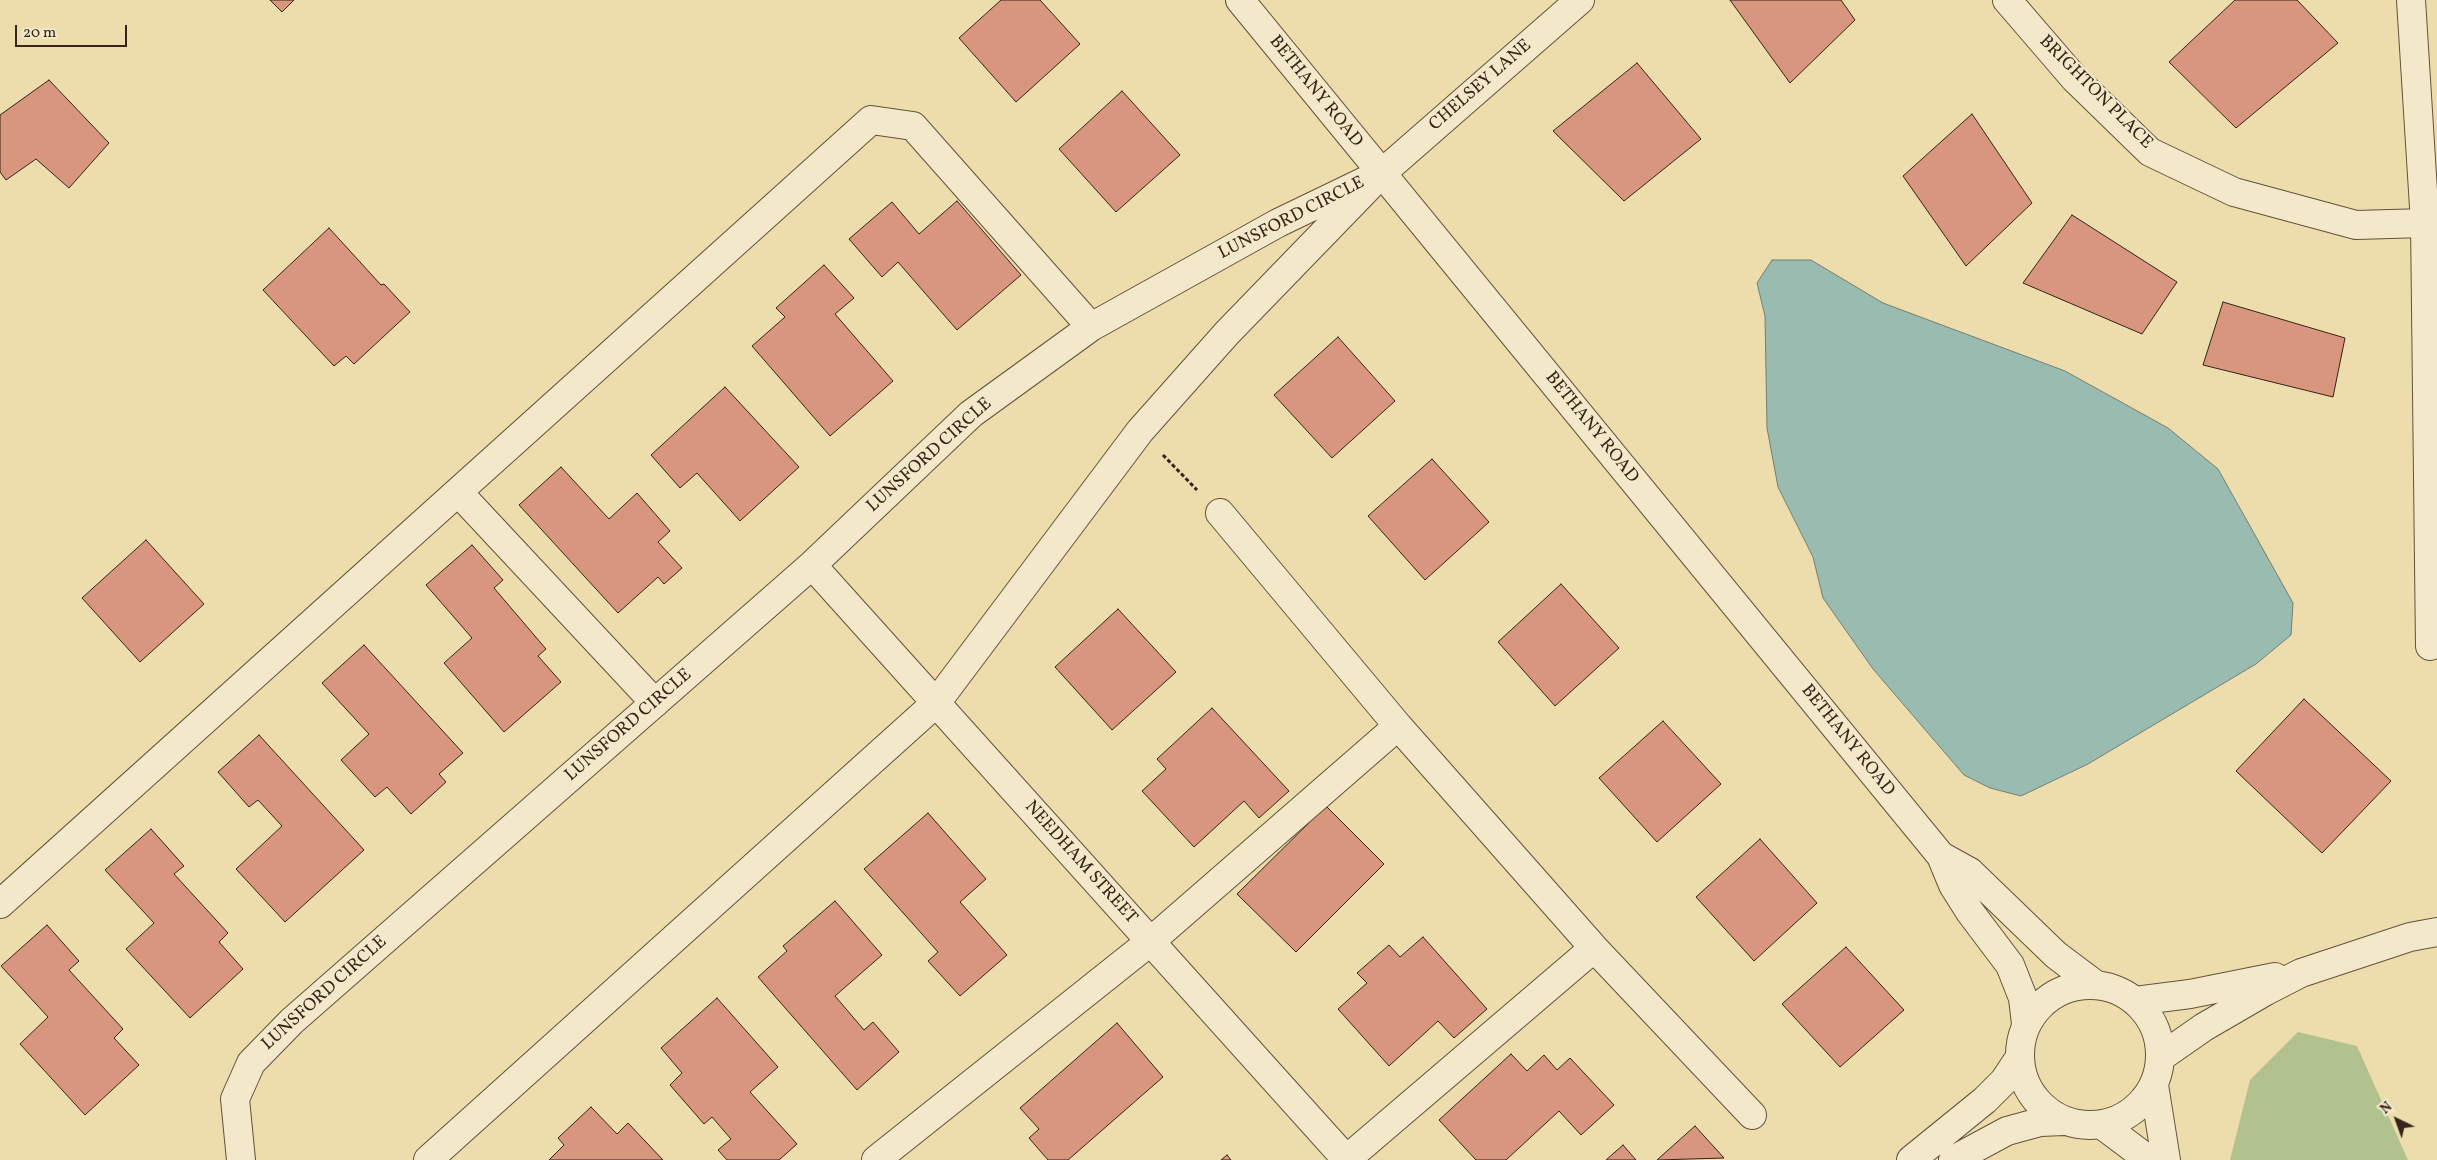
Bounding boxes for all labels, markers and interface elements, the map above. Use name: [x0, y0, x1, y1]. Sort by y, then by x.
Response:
scale bar: [18, 15, 130, 47]
text: 20 m: [23, 23, 56, 44]
street label: BETHANY ROAD: [1263, 32, 1367, 152]
street label: BRIGHTON PLACE: [2034, 32, 2156, 154]
street label: CHELSEY LANE: [1425, 36, 1537, 136]
street label: LUNSFORD CIRCLE: [1215, 173, 1369, 265]
street label: BETHANY ROAD: [1539, 368, 1643, 488]
street label: LUNSFORD CIRCLE: [863, 394, 997, 518]
street label: LUNSFORD CIRCLE: [561, 665, 697, 787]
street label: BETHANY ROAD: [1795, 681, 1899, 801]
street label: NEEDHAM STREET: [1019, 797, 1141, 929]
street label: LUNSFORD CIRCLE: [258, 932, 392, 1056]
north arrow: [2372, 1095, 2422, 1145]
text: N: [2376, 1098, 2397, 1119]

